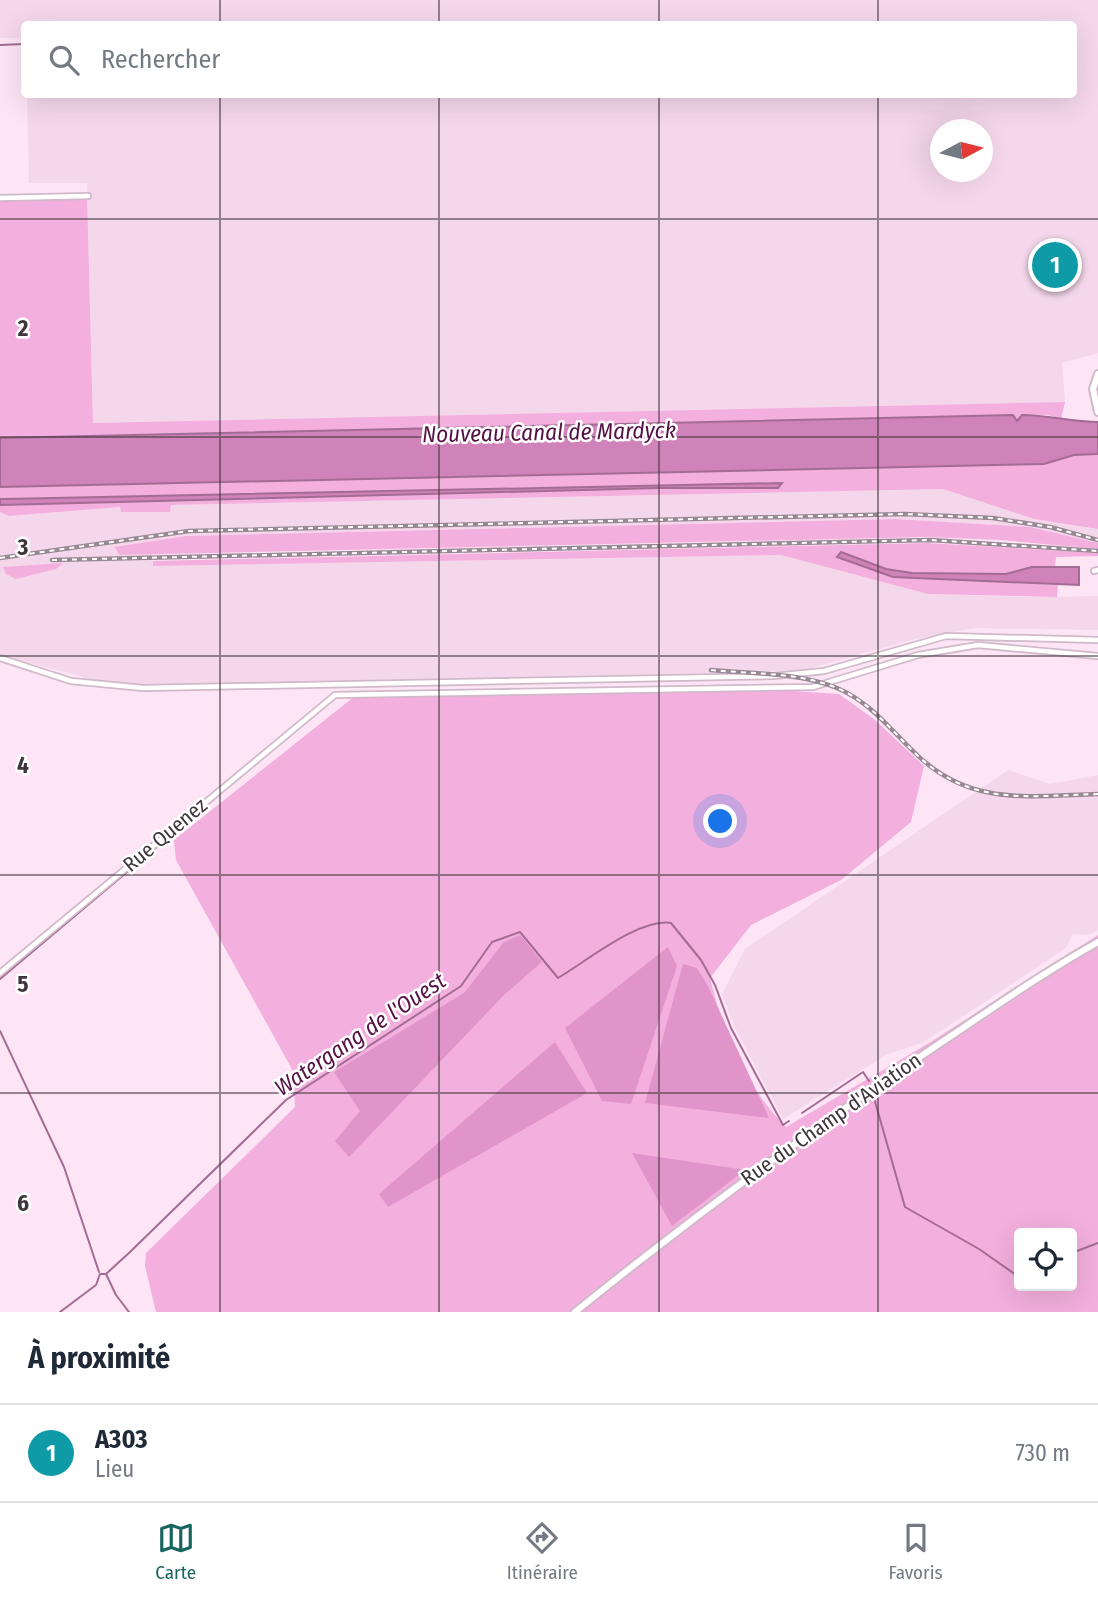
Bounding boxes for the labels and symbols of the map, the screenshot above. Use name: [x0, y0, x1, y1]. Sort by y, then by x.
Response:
north arrow: [930, 119, 993, 182]
pin: 1: [1032, 239, 1078, 291]
text: 2: [17, 314, 29, 342]
water label: Nouveau Canal de Mardyck: [422, 416, 676, 448]
text: 3: [17, 533, 29, 561]
text: 4: [17, 751, 29, 779]
street label: Rue Quenez: [118, 792, 212, 878]
your location: [703, 804, 737, 838]
water label: Watergang de l'Ouest: [269, 966, 451, 1102]
text: 5: [17, 970, 29, 998]
street label: Rue du Champ d'Aviation: [736, 1047, 926, 1191]
text: 6: [17, 1189, 29, 1217]

